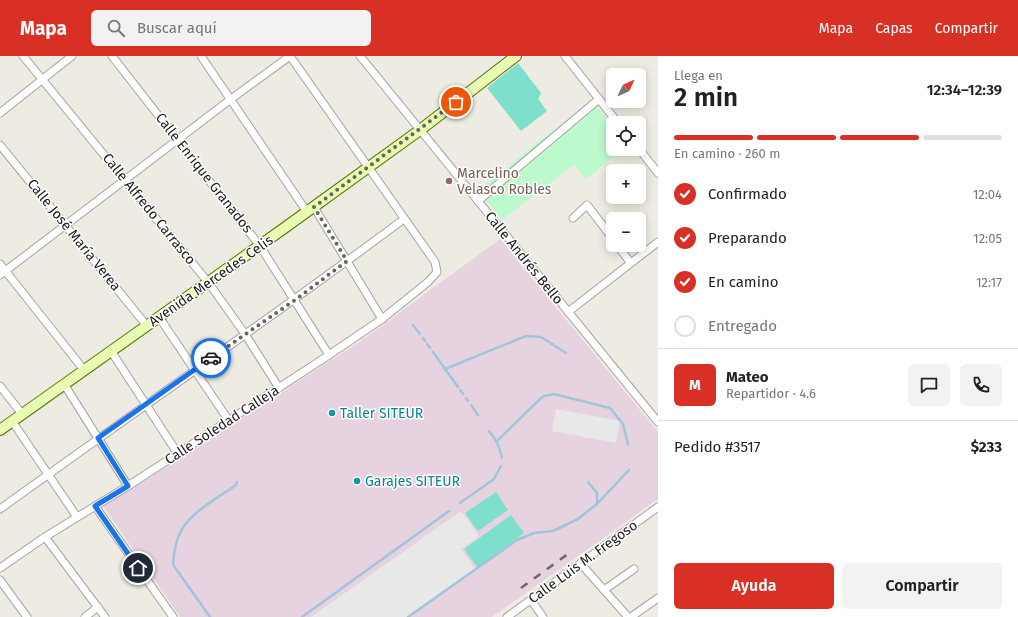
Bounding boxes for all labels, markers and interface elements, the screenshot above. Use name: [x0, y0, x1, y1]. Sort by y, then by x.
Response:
search box: [91, 10, 371, 46]
text: Mapa: [20, 17, 67, 40]
icon: search: [105, 17, 127, 39]
text: Buscar aquí: [137, 19, 217, 37]
text: Mapa: [819, 20, 853, 37]
text: Capas: [875, 20, 913, 37]
text: Compartir: [935, 20, 998, 37]
north arrow: [606, 68, 646, 108]
map controls: [606, 68, 646, 252]
text: Llega en: [674, 68, 723, 83]
text: 12:34–12:39: [927, 81, 1002, 99]
text: 2 min: [674, 82, 738, 113]
pin: [439, 85, 473, 119]
icon: bag: [445, 91, 467, 113]
street label: Calle Enrique Granados: [152, 110, 256, 237]
button: locate: [606, 116, 646, 156]
text: En camino · 260 m: [674, 146, 780, 161]
street label: Calle Alfredo Carrasco: [99, 150, 199, 268]
button: +: [606, 164, 646, 204]
place label: Marcelino Velasco Robles: [457, 165, 552, 198]
street label: Calle José María Verea: [24, 176, 124, 294]
marker: Marcelino Velasco Robles: [444, 176, 454, 186]
icon: check: [674, 183, 696, 205]
text: Confirmado: [708, 185, 787, 203]
text: 12:04: [973, 187, 1002, 202]
street label: Calle Andrés Bello: [481, 208, 567, 308]
button: −: [606, 212, 646, 252]
icon: check: [674, 227, 696, 249]
text: Preparando: [708, 229, 787, 247]
street label: Avenida Mercedes Celis: [146, 231, 277, 330]
text: 12:05: [973, 231, 1002, 246]
icon: check: [674, 271, 696, 293]
text: En camino: [708, 273, 778, 291]
text: 12:17: [976, 275, 1002, 290]
text: Entregado: [708, 317, 777, 335]
courier: [191, 338, 231, 378]
icon: car: [200, 347, 222, 369]
button: chat: [908, 364, 950, 406]
button: phone: [960, 364, 1002, 406]
text: Mateo: [726, 368, 769, 386]
text: M: [689, 376, 701, 394]
street label: Calle Soledad Calleja: [162, 382, 282, 468]
text: Repartidor · 4.6: [726, 386, 816, 401]
place label: Taller SITEUR: [340, 405, 424, 422]
marker: Taller SITEUR: [327, 408, 337, 418]
text: Pedido #3517: [674, 438, 760, 456]
text: $233: [971, 438, 1002, 456]
place label: Garajes SITEUR: [365, 473, 460, 490]
marker: Garajes SITEUR: [352, 476, 362, 486]
street label: Calle Luis M. Fregoso: [525, 517, 641, 607]
pin: [121, 551, 155, 585]
icon: home: [127, 557, 149, 579]
button: Ayuda: [674, 563, 834, 609]
button: Compartir: [842, 563, 1002, 609]

